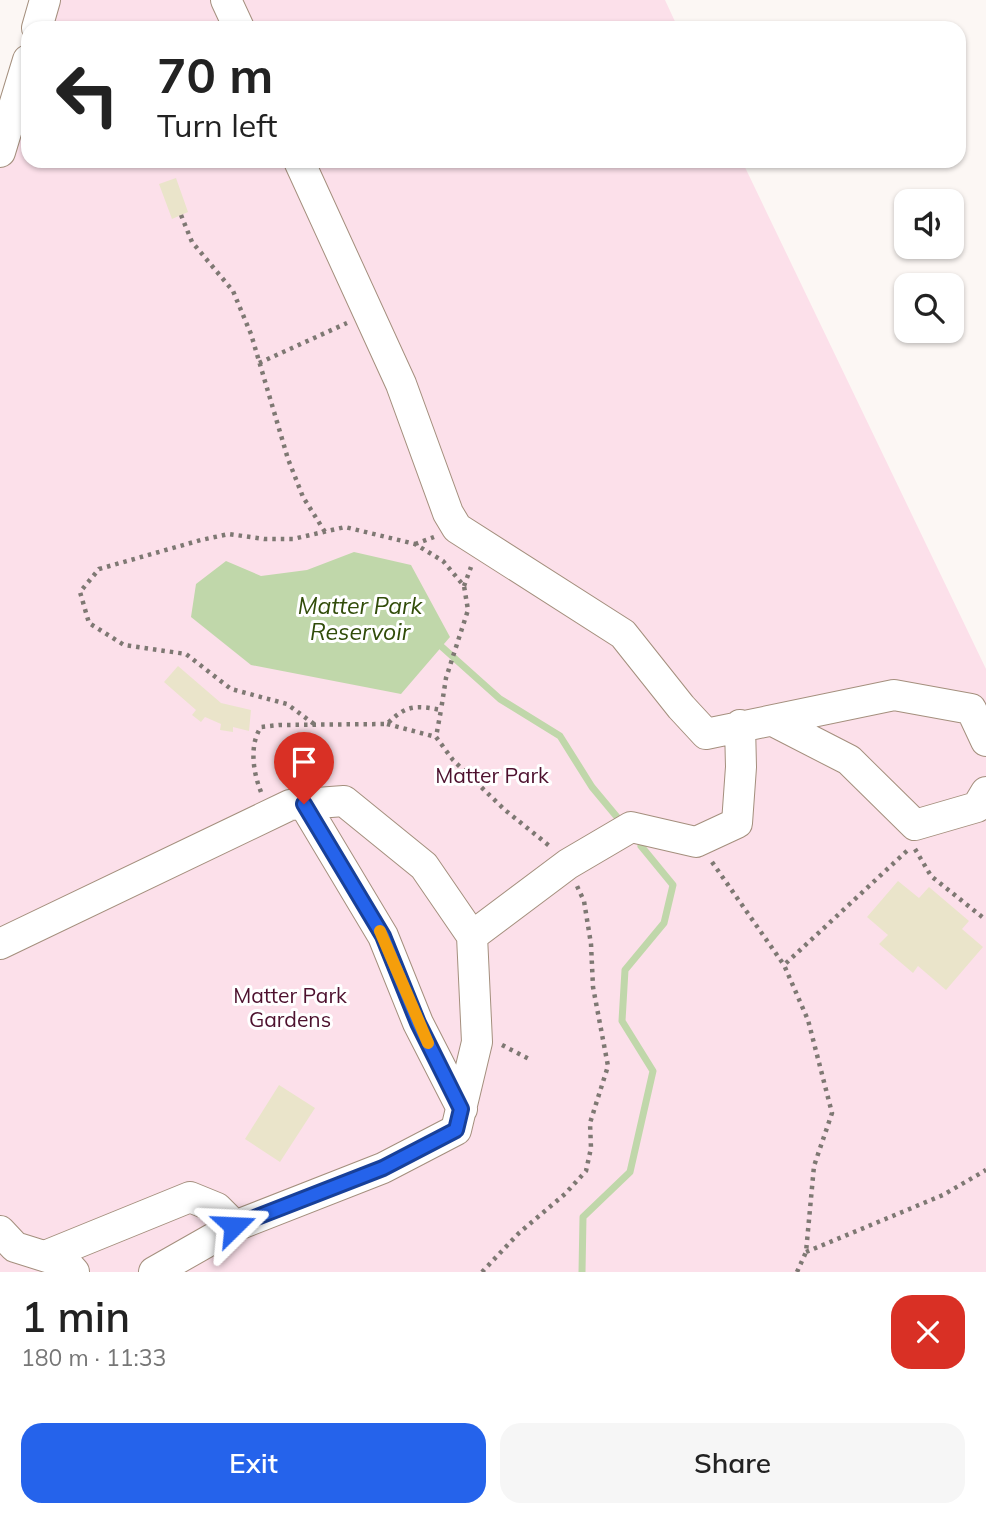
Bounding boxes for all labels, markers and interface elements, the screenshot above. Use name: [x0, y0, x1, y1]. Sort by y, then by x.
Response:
text: 70 m: [157, 44, 273, 105]
icon: left: [42, 49, 133, 140]
text: Turn left: [157, 105, 277, 145]
map controls: [894, 189, 964, 343]
button: sound: [894, 189, 964, 259]
button: search: [894, 273, 964, 343]
water label: Matter Park Reservoir: [298, 591, 423, 646]
pin: [274, 732, 334, 804]
icon: arrive: [285, 743, 323, 781]
park label: Matter Park: [435, 762, 549, 788]
park label: Matter Park Gardens: [233, 982, 347, 1032]
position arrow: [197, 1189, 271, 1263]
text: 1 min: [21, 1290, 130, 1343]
button: close: [891, 1295, 965, 1369]
text: 180 m · 11:33: [21, 1343, 166, 1372]
button: Exit: [21, 1423, 486, 1503]
button: Share: [500, 1423, 965, 1503]

